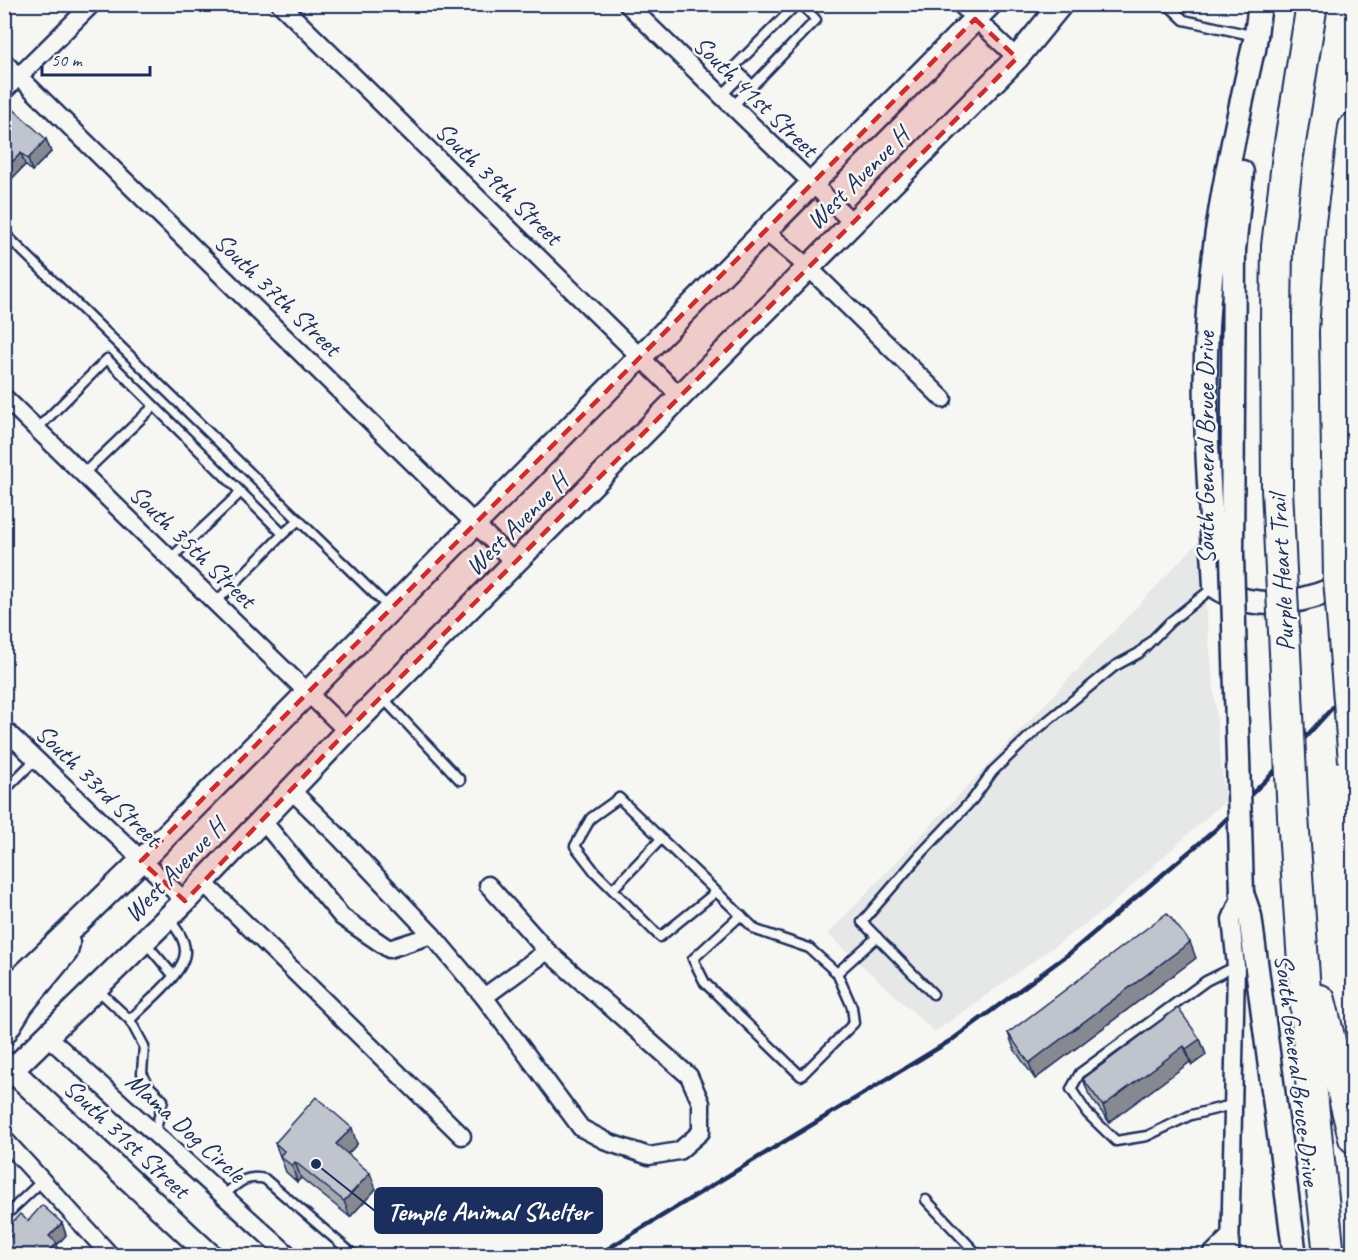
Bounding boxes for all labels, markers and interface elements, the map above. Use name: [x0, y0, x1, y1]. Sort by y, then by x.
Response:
street label: South 41st Street: [686, 29, 827, 166]
scale bar: [42, 39, 150, 77]
text: 50 m: [51, 49, 84, 71]
street label: South 39th Street: [428, 114, 571, 254]
street label: West Avenue H: [799, 117, 919, 237]
street label: South 37th Street: [207, 225, 350, 365]
street label: South General Bruce Drive: [1189, 330, 1222, 564]
street label: West Avenue H: [458, 463, 578, 583]
street label: South 35th Street: [122, 477, 265, 617]
street label: Purple Heart Trail: [1261, 489, 1302, 652]
street label: South 33rd Street: [28, 717, 171, 856]
street label: West Avenue H: [117, 808, 235, 929]
street label: South General Bruce Drive: [1267, 953, 1328, 1189]
street label: Mama Dog Circle: [119, 1065, 254, 1191]
street label: South 31st Street: [56, 1071, 199, 1207]
callout: Temple Animal Shelter: [375, 1188, 602, 1233]
text: Temple Animal Shelter: [387, 1194, 594, 1228]

